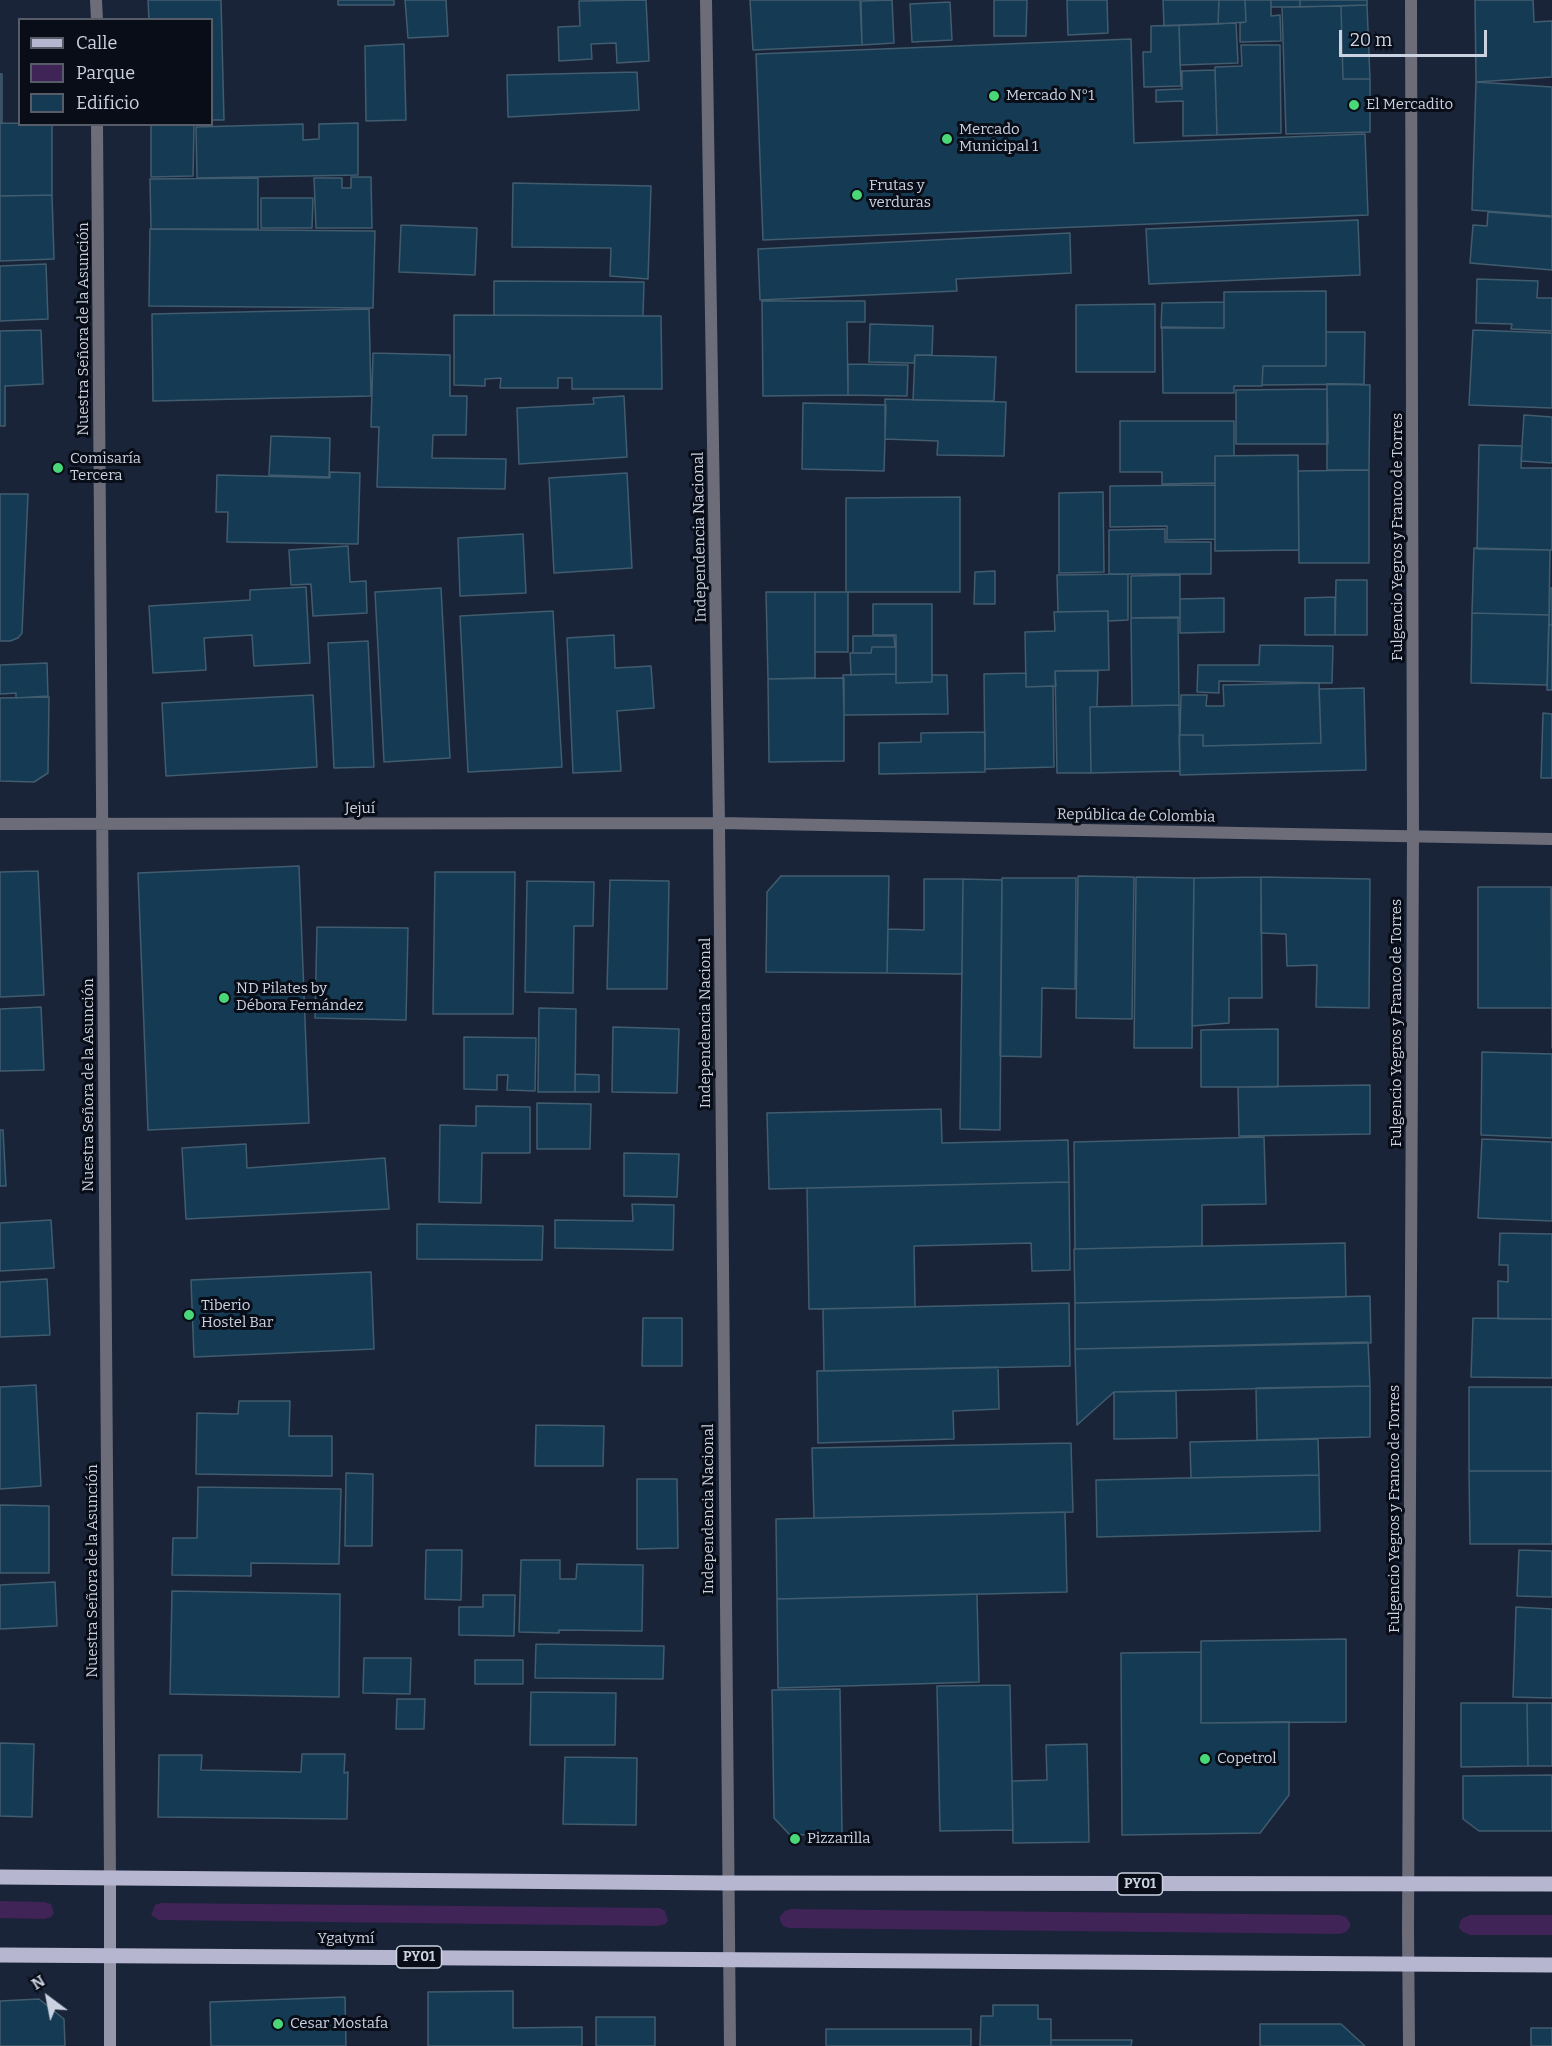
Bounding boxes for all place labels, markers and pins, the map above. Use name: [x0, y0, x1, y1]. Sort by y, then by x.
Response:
place label: Mercado N°1: [1006, 87, 1094, 105]
marker: Mercado N°1: [987, 89, 1001, 103]
place label: El Mercadito: [1366, 96, 1453, 114]
marker: El Mercadito: [1347, 98, 1361, 112]
place label: Mercado Municipal 1: [959, 121, 1038, 156]
marker: Mercado Municipal 1: [940, 132, 954, 146]
place label: Frutas y verduras: [869, 177, 931, 212]
marker: Frutas y verduras: [850, 188, 864, 202]
place label: Comisaría Tercera: [70, 450, 141, 485]
marker: Comisaría Tercera: [51, 461, 65, 475]
place label: ND Pilates by Débora Fernández: [236, 980, 363, 1015]
marker: ND Pilates by Débora Fernández: [217, 991, 231, 1005]
place label: Tiberio Hostel Bar: [201, 1297, 273, 1332]
marker: Tiberio Hostel Bar: [182, 1308, 196, 1322]
place label: Copetrol: [1217, 1750, 1277, 1768]
marker: Copetrol: [1198, 1752, 1212, 1766]
place label: Pizzarilla: [807, 1830, 870, 1848]
marker: Pizzarilla: [788, 1832, 802, 1846]
place label: Cesar Mostafa: [290, 2015, 388, 2033]
marker: Cesar Mostafa: [271, 2017, 285, 2031]

